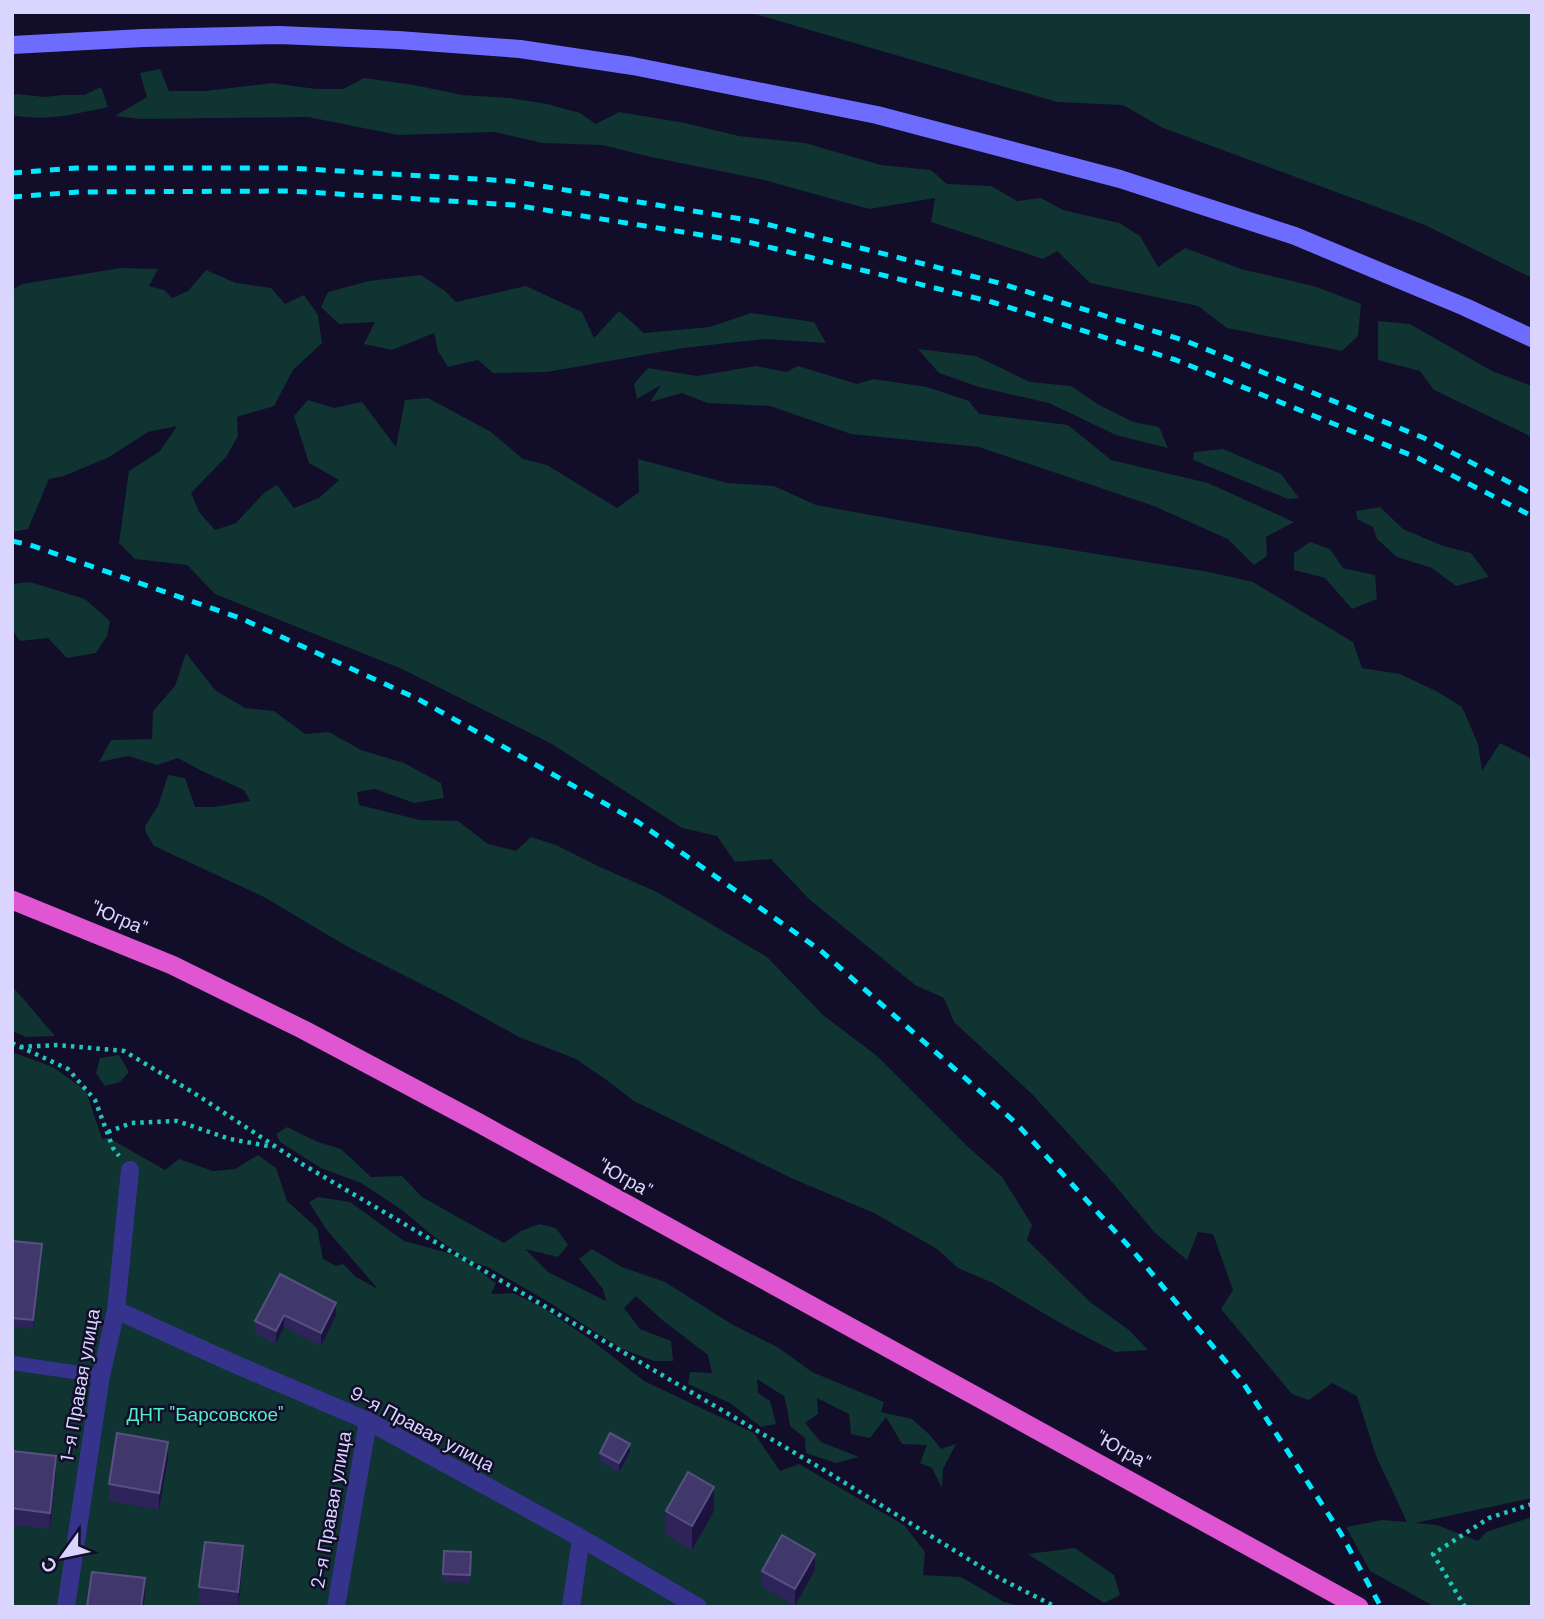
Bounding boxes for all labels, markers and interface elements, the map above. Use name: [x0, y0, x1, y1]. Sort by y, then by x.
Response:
street label: "Югра": [87, 895, 151, 941]
street label: "Югра": [593, 1153, 657, 1203]
street label: 1-я Правая улица: [54, 1306, 106, 1463]
street label: 9-я Правая улица: [345, 1380, 499, 1478]
park label: ДНТ "Барсовское": [126, 1402, 284, 1427]
street label: "Югра": [1091, 1425, 1155, 1475]
street label: 2-я Правая улица: [305, 1429, 357, 1591]
north arrow: [28, 1521, 98, 1591]
text: С: [35, 1552, 63, 1578]

